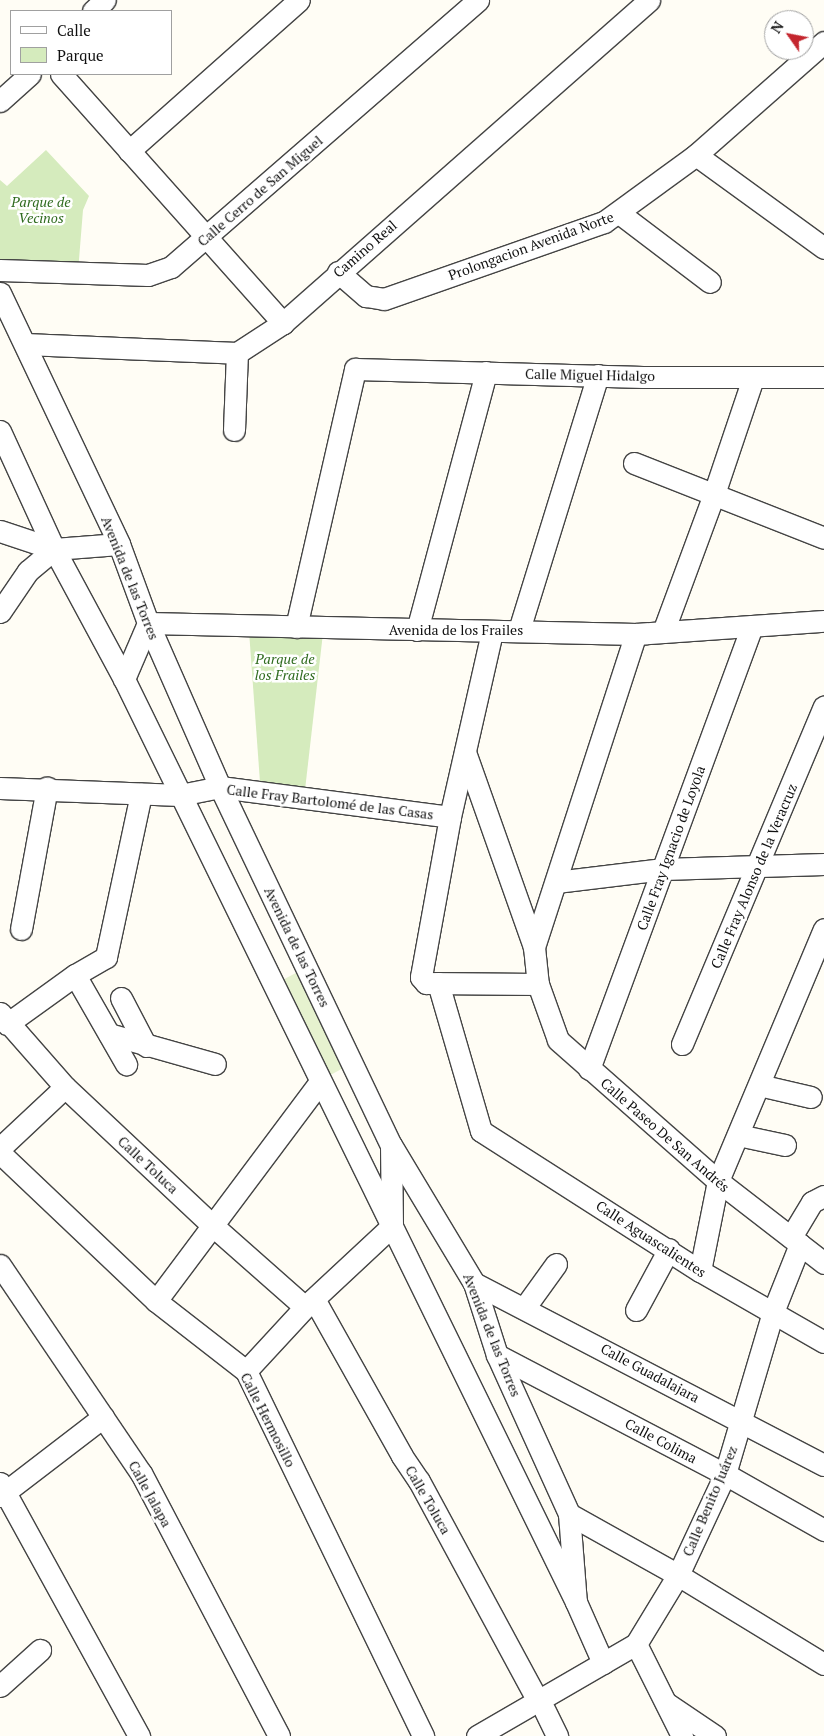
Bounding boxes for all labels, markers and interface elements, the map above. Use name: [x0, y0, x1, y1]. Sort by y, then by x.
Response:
legend: [10, 10, 172, 75]
north arrow: [764, 10, 814, 60]
text: N: [766, 17, 788, 37]
text: Calle: [57, 20, 91, 40]
text: Parque: [57, 45, 104, 65]
street label: Calle Cerro de San Miguel: [194, 132, 326, 250]
park label: Parque de Vecinos: [11, 194, 71, 226]
street label: Prolongacion Avenida Norte: [446, 208, 616, 284]
street label: Camino Real: [330, 217, 400, 281]
street label: Calle Miguel Hidalgo: [525, 365, 655, 385]
street label: Avenida de las Torres: [98, 514, 162, 642]
street label: Avenida de los Frailes: [389, 622, 523, 638]
park label: Parque de los Frailes: [255, 651, 315, 684]
street label: Calle Fray Ignacio de Loyola: [633, 763, 709, 933]
street label: Calle Fray Bartolomé de las Casas: [226, 781, 434, 823]
street label: Calle Fray Alonso de la Veracruz: [707, 781, 801, 971]
street label: Avenida de las Torres: [261, 884, 333, 1010]
street label: Calle Paseo De San Andrés: [597, 1074, 733, 1196]
street label: Calle Toluca: [114, 1133, 182, 1197]
street label: Calle Aguascalientes: [593, 1197, 709, 1281]
street label: Avenida de las Torres: [460, 1271, 524, 1399]
street label: Calle Guadalajara: [598, 1340, 702, 1406]
street label: Calle Hermosillo: [237, 1370, 299, 1470]
street label: Calle Colima: [622, 1415, 700, 1467]
street label: Calle Benito Juárez: [679, 1443, 741, 1559]
street label: Calle Jalapa: [125, 1458, 175, 1530]
street label: Calle Toluca: [402, 1463, 454, 1537]

